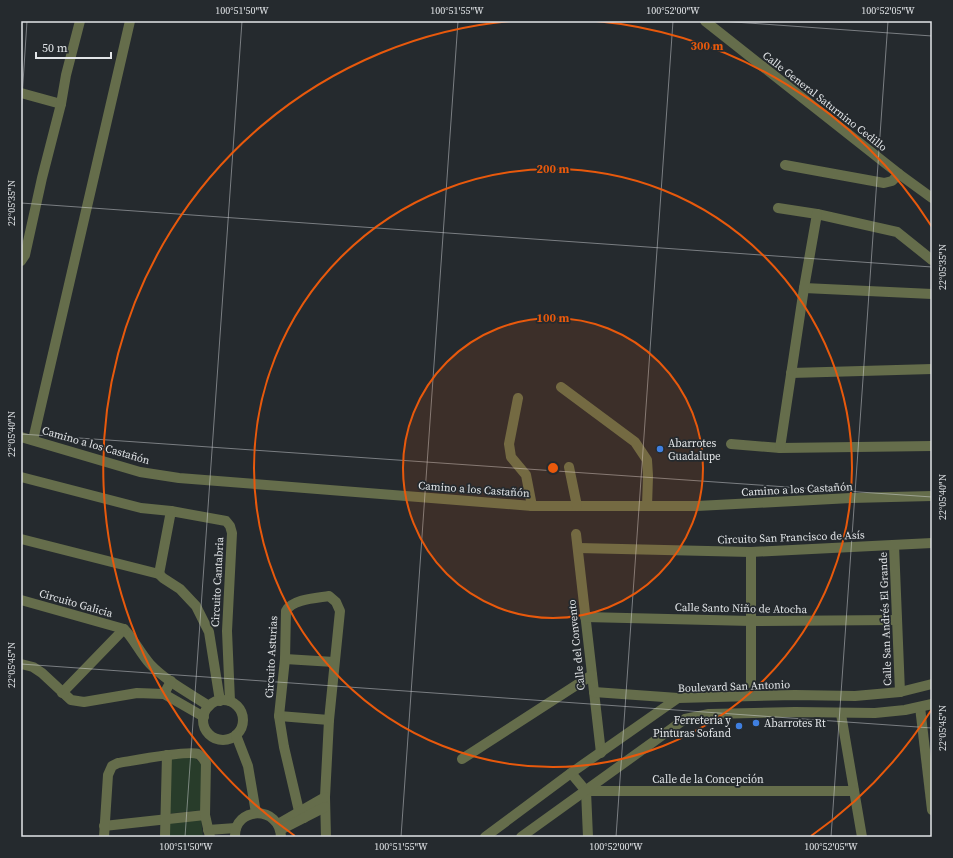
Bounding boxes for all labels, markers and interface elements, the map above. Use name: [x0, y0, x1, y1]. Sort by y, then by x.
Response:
text: 100°51'50"W: [215, 4, 269, 17]
text: 100°51'55"W: [430, 4, 484, 17]
text: 100°52'00"W: [646, 4, 700, 17]
text: 100°52'05"W: [861, 4, 915, 17]
scale bar: [36, 34, 111, 60]
text: 300 m: [691, 38, 724, 54]
text: 50 m: [42, 40, 68, 56]
street label: Calle General Saturnino Cedillo: [759, 48, 890, 155]
text: 200 m: [537, 161, 570, 177]
text: 22°05'35"N: [5, 180, 18, 226]
text: 22°05'35"N: [936, 244, 949, 290]
text: 100 m: [537, 310, 570, 326]
text: 22°05'40"N: [5, 411, 18, 457]
street label: Camino a los Castañón: [40, 423, 152, 468]
place label: Abarrotes Guadalupe: [668, 436, 721, 464]
marker: Abarrotes Guadalupe: [655, 444, 665, 454]
centre of rings: [546, 461, 560, 475]
text: 22°05'40"N: [936, 474, 949, 520]
street label: Camino a los Castañón: [418, 478, 530, 501]
street label: Camino a los Castañón: [741, 479, 853, 500]
street label: Circuito San Francisco de Asís: [717, 527, 865, 548]
street label: Circuito Cantabria: [208, 536, 227, 627]
street label: Calle San Andrés El Grande: [876, 551, 895, 686]
street label: Circuito Galicia: [37, 586, 115, 621]
street label: Calle del Convento: [564, 599, 589, 691]
street label: Calle Santo Niño de Atocha: [675, 600, 808, 617]
street label: Circuito Asturias: [262, 615, 281, 699]
text: 22°05'45"N: [5, 642, 18, 688]
street label: Boulevard San Antonio: [678, 677, 790, 696]
text: 22°05'45"N: [936, 705, 949, 751]
place label: Ferreteria y Pinturas Sofand: [653, 713, 732, 741]
place label: Abarrotes Rt: [764, 716, 826, 731]
marker: Abarrotes Rt: [751, 718, 761, 728]
marker: Ferreteria y Pinturas Sofand: [734, 721, 744, 731]
street label: Calle de la Concepción: [652, 772, 764, 787]
text: 100°51'50"W: [159, 840, 213, 853]
text: 100°51'55"W: [374, 840, 428, 853]
text: 100°52'00"W: [589, 840, 643, 853]
text: 100°52'05"W: [804, 840, 858, 853]

